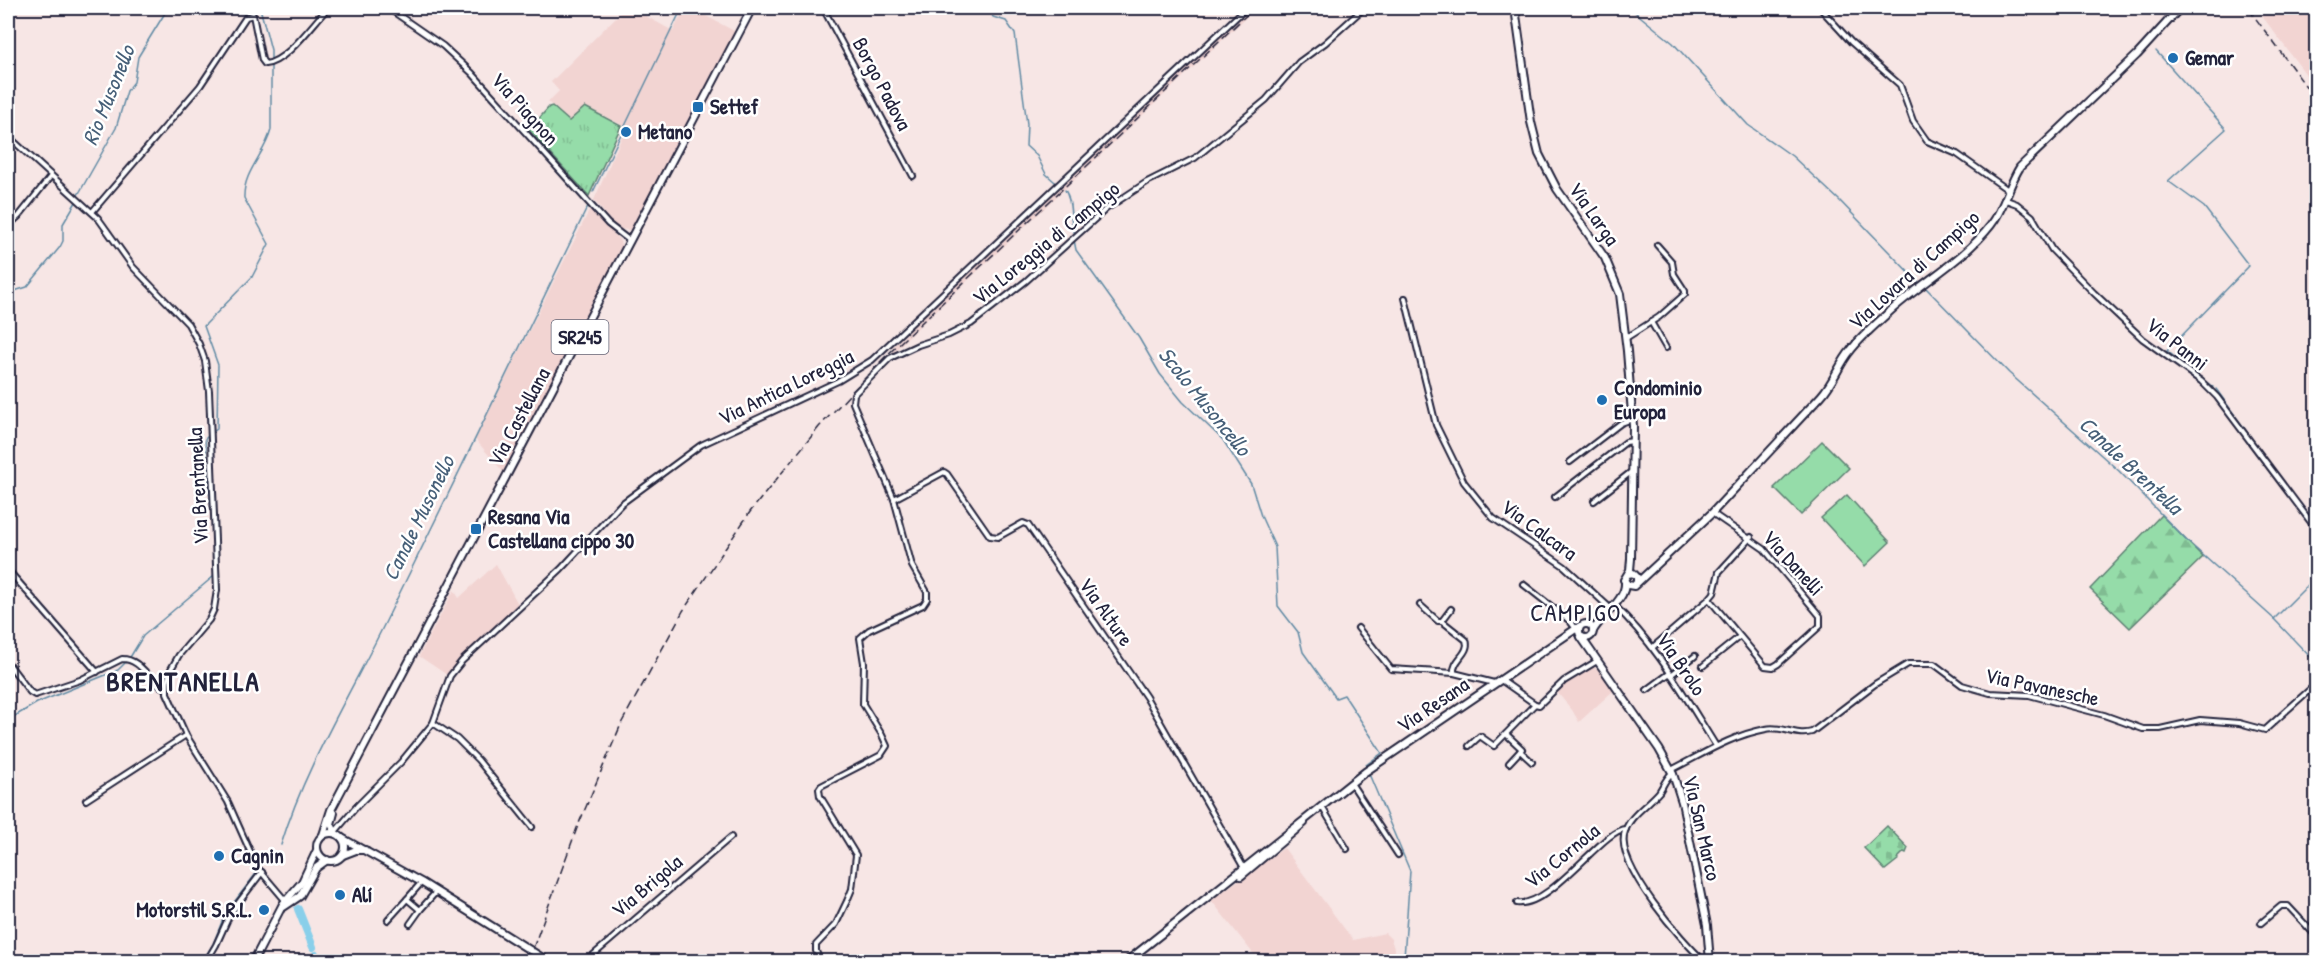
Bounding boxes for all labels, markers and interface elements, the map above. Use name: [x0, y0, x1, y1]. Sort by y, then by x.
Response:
street label: Borgo Padova: [846, 32, 919, 135]
water label: Rio Musonello: [74, 39, 142, 149]
place label: Gemar: [2185, 43, 2235, 72]
marker: Gemar: [2166, 51, 2180, 65]
street label: Via Piagnon: [485, 66, 566, 152]
place label: Settef: [710, 92, 759, 121]
marker: Settef: [691, 100, 705, 114]
place label: Metano: [638, 117, 693, 146]
marker: Metano: [619, 125, 633, 139]
street label: Via Loreggia di Campigo: [966, 174, 1126, 311]
street label: Via Larga: [1562, 176, 1627, 251]
street label: Via Lovara di Campigo: [1842, 203, 1985, 336]
street label: Via Panni: [2140, 310, 2214, 377]
road number: SR245: [552, 320, 608, 354]
water label: Scolo Musoncello: [1152, 340, 1260, 463]
street label: Via Antica Loreggia: [713, 341, 858, 432]
street label: Via Castellana: [480, 362, 557, 471]
place label: Condominio Europa: [1614, 373, 1702, 427]
marker: Condominio Europa: [1595, 393, 1609, 407]
water label: Canale Brentella: [2073, 409, 2191, 522]
street label: Via Brentanella: [180, 427, 215, 545]
water label: Canale Musonello: [375, 449, 462, 585]
street label: Via Calcara: [1495, 492, 1583, 567]
place label: Resana Via Castellana cippo 30: [488, 502, 635, 556]
marker: Resana Via Castellana cippo 30: [469, 522, 483, 536]
street label: Via Danelli: [1756, 523, 1831, 602]
street label: Via Alture: [1072, 572, 1141, 652]
district label: CAMPIGO: [1530, 596, 1622, 628]
street label: Via Brolo: [1650, 626, 1713, 701]
street label: Via Pavanesche: [1982, 660, 2102, 713]
district label: BRENTANELLA: [106, 663, 260, 699]
street label: Via Resana: [1391, 670, 1475, 739]
street label: Via San Marco: [1676, 772, 1729, 883]
street label: Via Cornola: [1518, 816, 1606, 895]
place label: Cagnin: [231, 841, 284, 871]
street label: Via Brigola: [605, 847, 688, 924]
marker: Cagnin: [212, 849, 226, 863]
place label: Alí: [352, 880, 373, 909]
marker: Alí: [333, 888, 347, 902]
place label: Motorstil S.R.L.: [136, 895, 252, 924]
marker: Motorstil S.R.L.: [257, 903, 271, 917]

